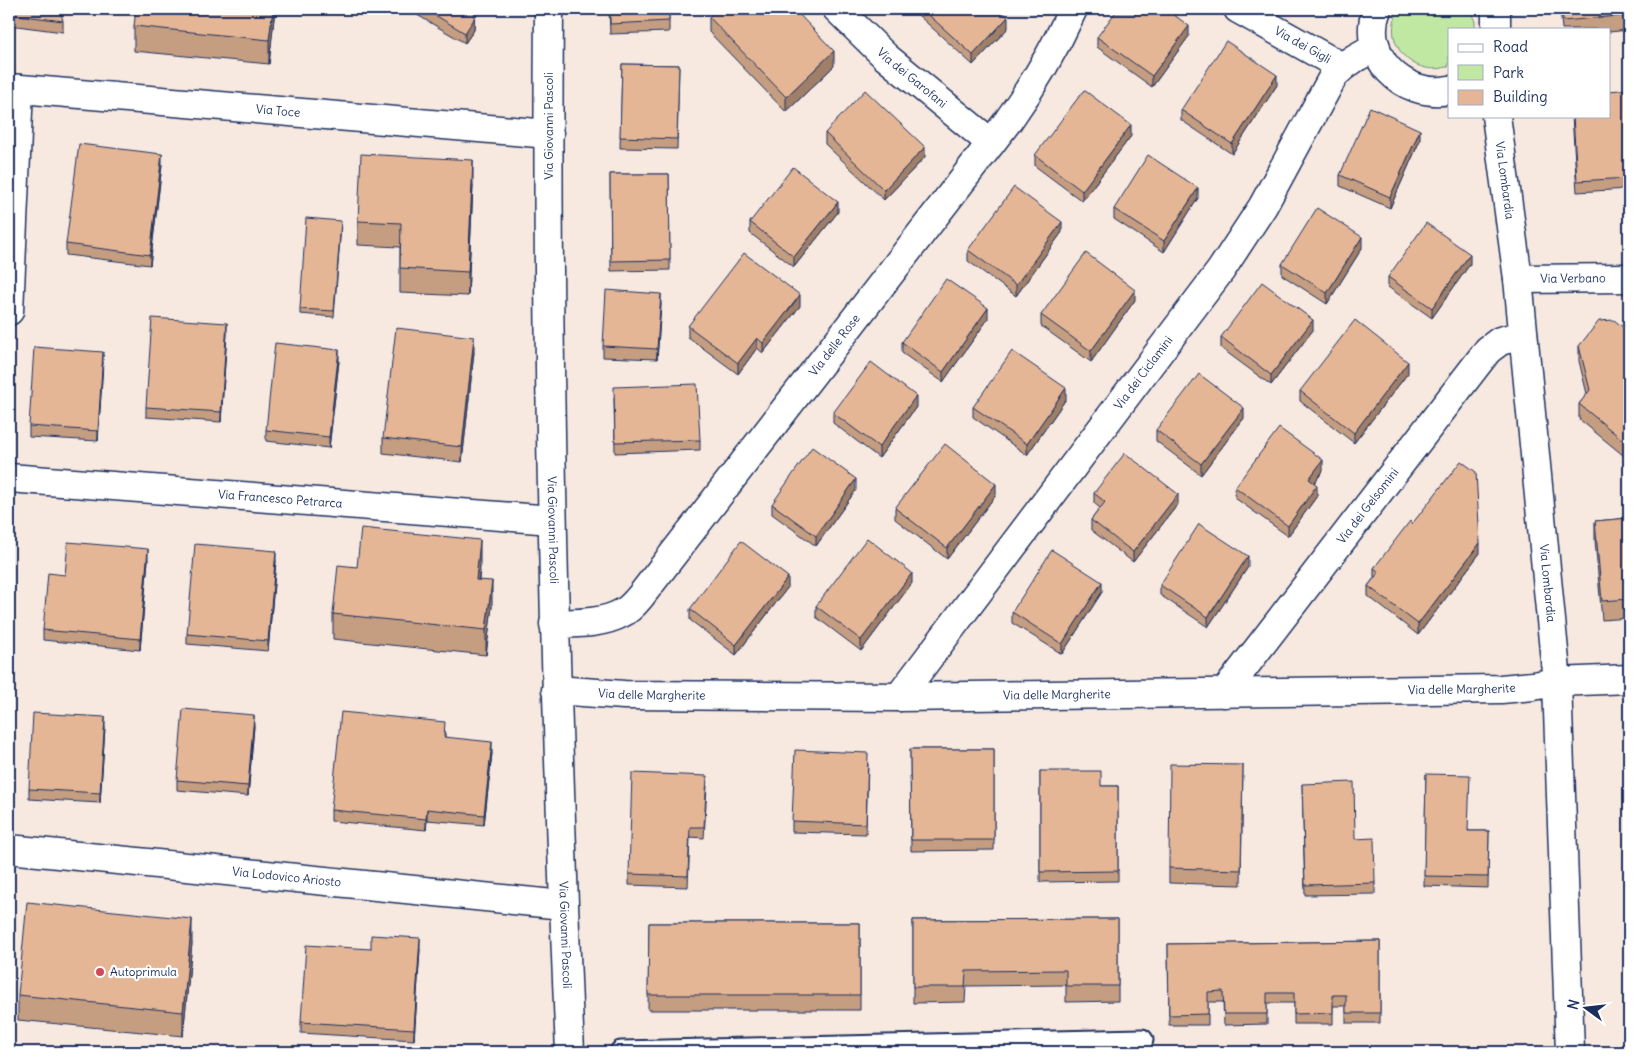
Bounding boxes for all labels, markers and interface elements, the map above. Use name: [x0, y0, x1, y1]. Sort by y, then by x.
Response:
street label: Via dei Gigli: [1272, 23, 1334, 66]
legend: [1448, 28, 1610, 118]
text: Road: [1493, 37, 1528, 56]
street label: Via dei Garofani: [874, 44, 950, 111]
text: Park: [1493, 63, 1524, 82]
street label: Via Giovanni Pascoli: [541, 72, 556, 180]
text: Building: [1493, 87, 1548, 106]
street label: Via Toce: [255, 101, 301, 120]
street label: Via Lombardia: [1493, 140, 1518, 220]
street label: Via Verbano: [1540, 270, 1606, 286]
street label: Via delle Rose: [806, 311, 863, 379]
street label: Via dei Ciclamini: [1111, 333, 1176, 412]
street label: Via dei Gelsomini: [1334, 465, 1402, 547]
street label: Via Giovanni Pascoli: [545, 476, 562, 584]
street label: Via Francesco Petrarca: [217, 486, 343, 511]
street label: Via Lombardia: [1537, 543, 1559, 623]
street label: Via delle Margherite: [1408, 680, 1516, 697]
street label: Via delle Margherite: [598, 685, 706, 703]
street label: Via delle Margherite: [1003, 686, 1111, 703]
street label: Via Lodovico Ariosto: [231, 864, 342, 890]
street label: Via Giovanni Pascoli: [556, 881, 575, 989]
place label: Autoprimula: [110, 964, 177, 979]
marker: Autoprimula: [94, 966, 106, 978]
north arrow: [1560, 984, 1610, 1034]
text: N: [1563, 998, 1583, 1012]

